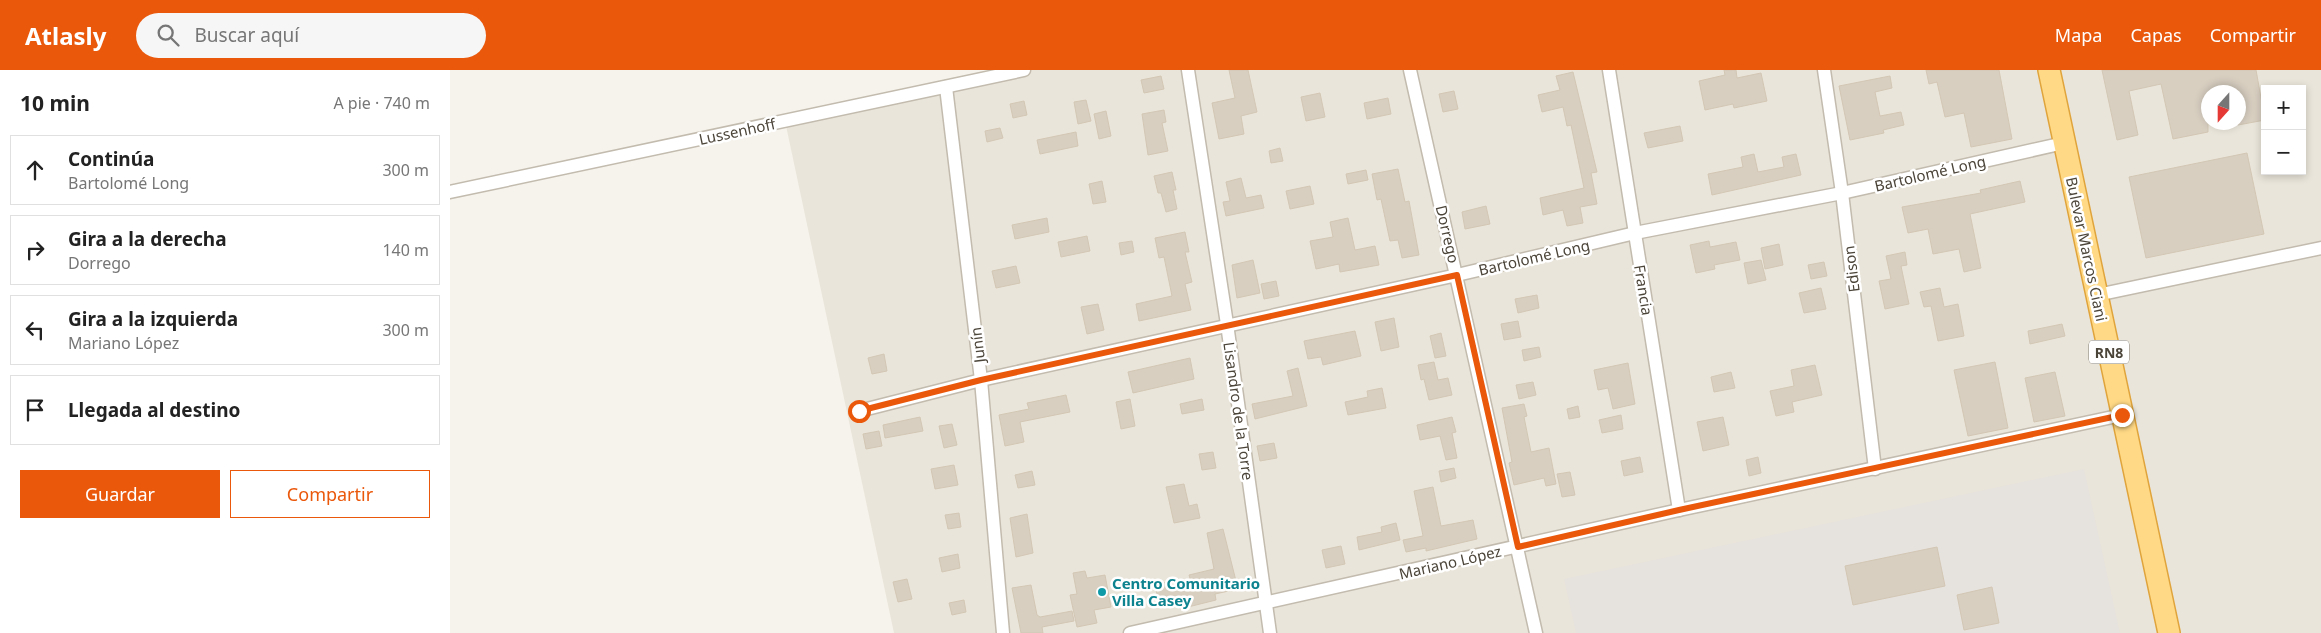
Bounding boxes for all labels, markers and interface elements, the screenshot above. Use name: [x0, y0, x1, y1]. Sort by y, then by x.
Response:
search box: [136, 13, 486, 58]
text: Atlasly: [25, 19, 106, 52]
icon: search: [154, 21, 182, 49]
text: Buscar aquí: [194, 22, 299, 48]
text: Mapa: [2055, 23, 2102, 47]
text: Capas: [2130, 23, 2182, 47]
text: Compartir: [2210, 23, 2296, 47]
north arrow: [2201, 85, 2246, 130]
map controls: [2261, 85, 2306, 175]
button: +: [2261, 85, 2306, 130]
text: 10 min: [20, 89, 90, 117]
text: A pie · 740 m: [333, 92, 430, 114]
street label: Lussenhoff: [697, 113, 778, 149]
button: −: [2261, 130, 2306, 175]
text: Continúa: [68, 146, 154, 172]
street label: Bartolomé Long: [1872, 150, 1988, 196]
icon: ahead: [21, 156, 49, 184]
text: 300 m: [382, 159, 429, 181]
text: Bartolomé Long: [68, 172, 189, 194]
street label: Bulevar Marcos Ciani: [2062, 175, 2112, 323]
street label: Dorrego: [1432, 203, 1464, 265]
text: Gira a la derecha: [68, 226, 227, 252]
street label: Bartolomé Long: [1476, 234, 1592, 280]
icon: right: [21, 236, 49, 264]
text: 140 m: [382, 239, 429, 261]
street label: Edison: [1838, 244, 1864, 294]
text: Dorrego: [68, 252, 131, 274]
street label: Francia: [1630, 263, 1658, 317]
text: Gira a la izquierda: [68, 306, 238, 332]
icon: left: [21, 316, 49, 344]
text: 300 m: [382, 319, 429, 341]
street label: Junín: [965, 326, 989, 366]
text: Mariano López: [68, 332, 179, 354]
road number: RN8: [2089, 340, 2129, 364]
street label: Lisandro de la Torre: [1219, 341, 1259, 481]
icon: arrive: [21, 396, 49, 424]
text: Llegada al destino: [68, 397, 240, 423]
route start: [848, 400, 871, 423]
route end: [2111, 404, 2134, 427]
button: Guardar: [20, 470, 220, 518]
button: Compartir: [230, 470, 430, 518]
street label: Mariano López: [1397, 541, 1503, 583]
place label: Centro Comunitario Villa Casey: [1112, 573, 1260, 610]
marker: Centro Comunitario Villa Casey: [1096, 586, 1108, 598]

